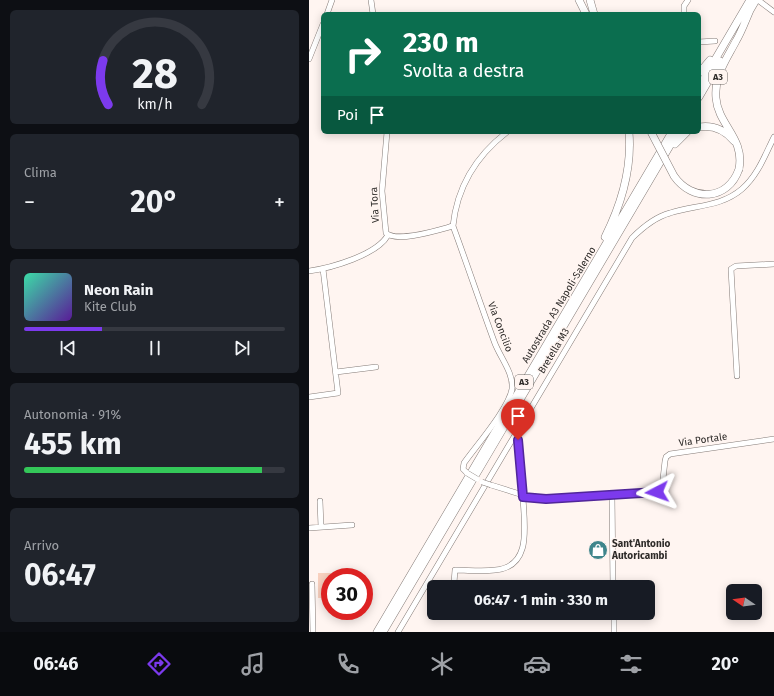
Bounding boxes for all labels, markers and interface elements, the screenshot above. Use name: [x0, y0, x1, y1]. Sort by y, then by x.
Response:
text: 230 m: [403, 26, 479, 59]
icon: right: [337, 28, 389, 80]
text: 28: [132, 49, 177, 99]
text: Svolta a destra: [403, 60, 524, 82]
road number: A3: [709, 70, 727, 84]
text: km/h: [137, 96, 172, 113]
icon: arrive: [366, 104, 388, 126]
text: Poi: [337, 106, 358, 124]
text: Clima: [24, 165, 57, 180]
text: 20°: [130, 184, 179, 220]
street label: Via Tora: [368, 187, 382, 223]
text: −: [24, 189, 35, 216]
text: +: [274, 189, 285, 216]
street label: Autostrada A3 Napoli-Salerno: [519, 245, 599, 365]
text: Neon Rain: [84, 281, 153, 299]
text: Kite Club: [84, 299, 137, 314]
street label: Via Concilio: [485, 300, 515, 354]
street label: Bretella M3: [536, 326, 572, 376]
icon: previous: [57, 337, 79, 359]
icon: pause: [144, 337, 166, 359]
icon: next: [231, 337, 253, 359]
road number: A3: [515, 375, 533, 389]
pin: [501, 399, 535, 440]
icon: arrive: [507, 405, 529, 427]
text: Autonomia · 91%: [24, 407, 121, 422]
text: 455 km: [24, 426, 122, 462]
street label: Via Portale: [678, 431, 728, 449]
position arrow: [636, 471, 678, 513]
text: Arrivo: [24, 538, 59, 553]
place label: Sant'Antonio Autoricambi: [611, 538, 671, 562]
shop icon: Sant'Antonio Autoricambi: [587, 539, 609, 561]
text: 06:47: [24, 557, 96, 593]
speed limit sign: 30: [321, 568, 373, 620]
north arrow: [726, 584, 762, 620]
map controls: [726, 584, 762, 620]
text: 06:47 · 1 min · 330 m: [474, 591, 608, 609]
icon: directions: [145, 650, 173, 678]
icon: music: [239, 650, 267, 678]
icon: phone: [334, 650, 362, 678]
icon: climate: [428, 650, 456, 678]
icon: car: [523, 650, 551, 678]
icon: filters: [617, 650, 645, 678]
text: 06:46: [33, 653, 78, 675]
text: 20°: [712, 653, 741, 675]

